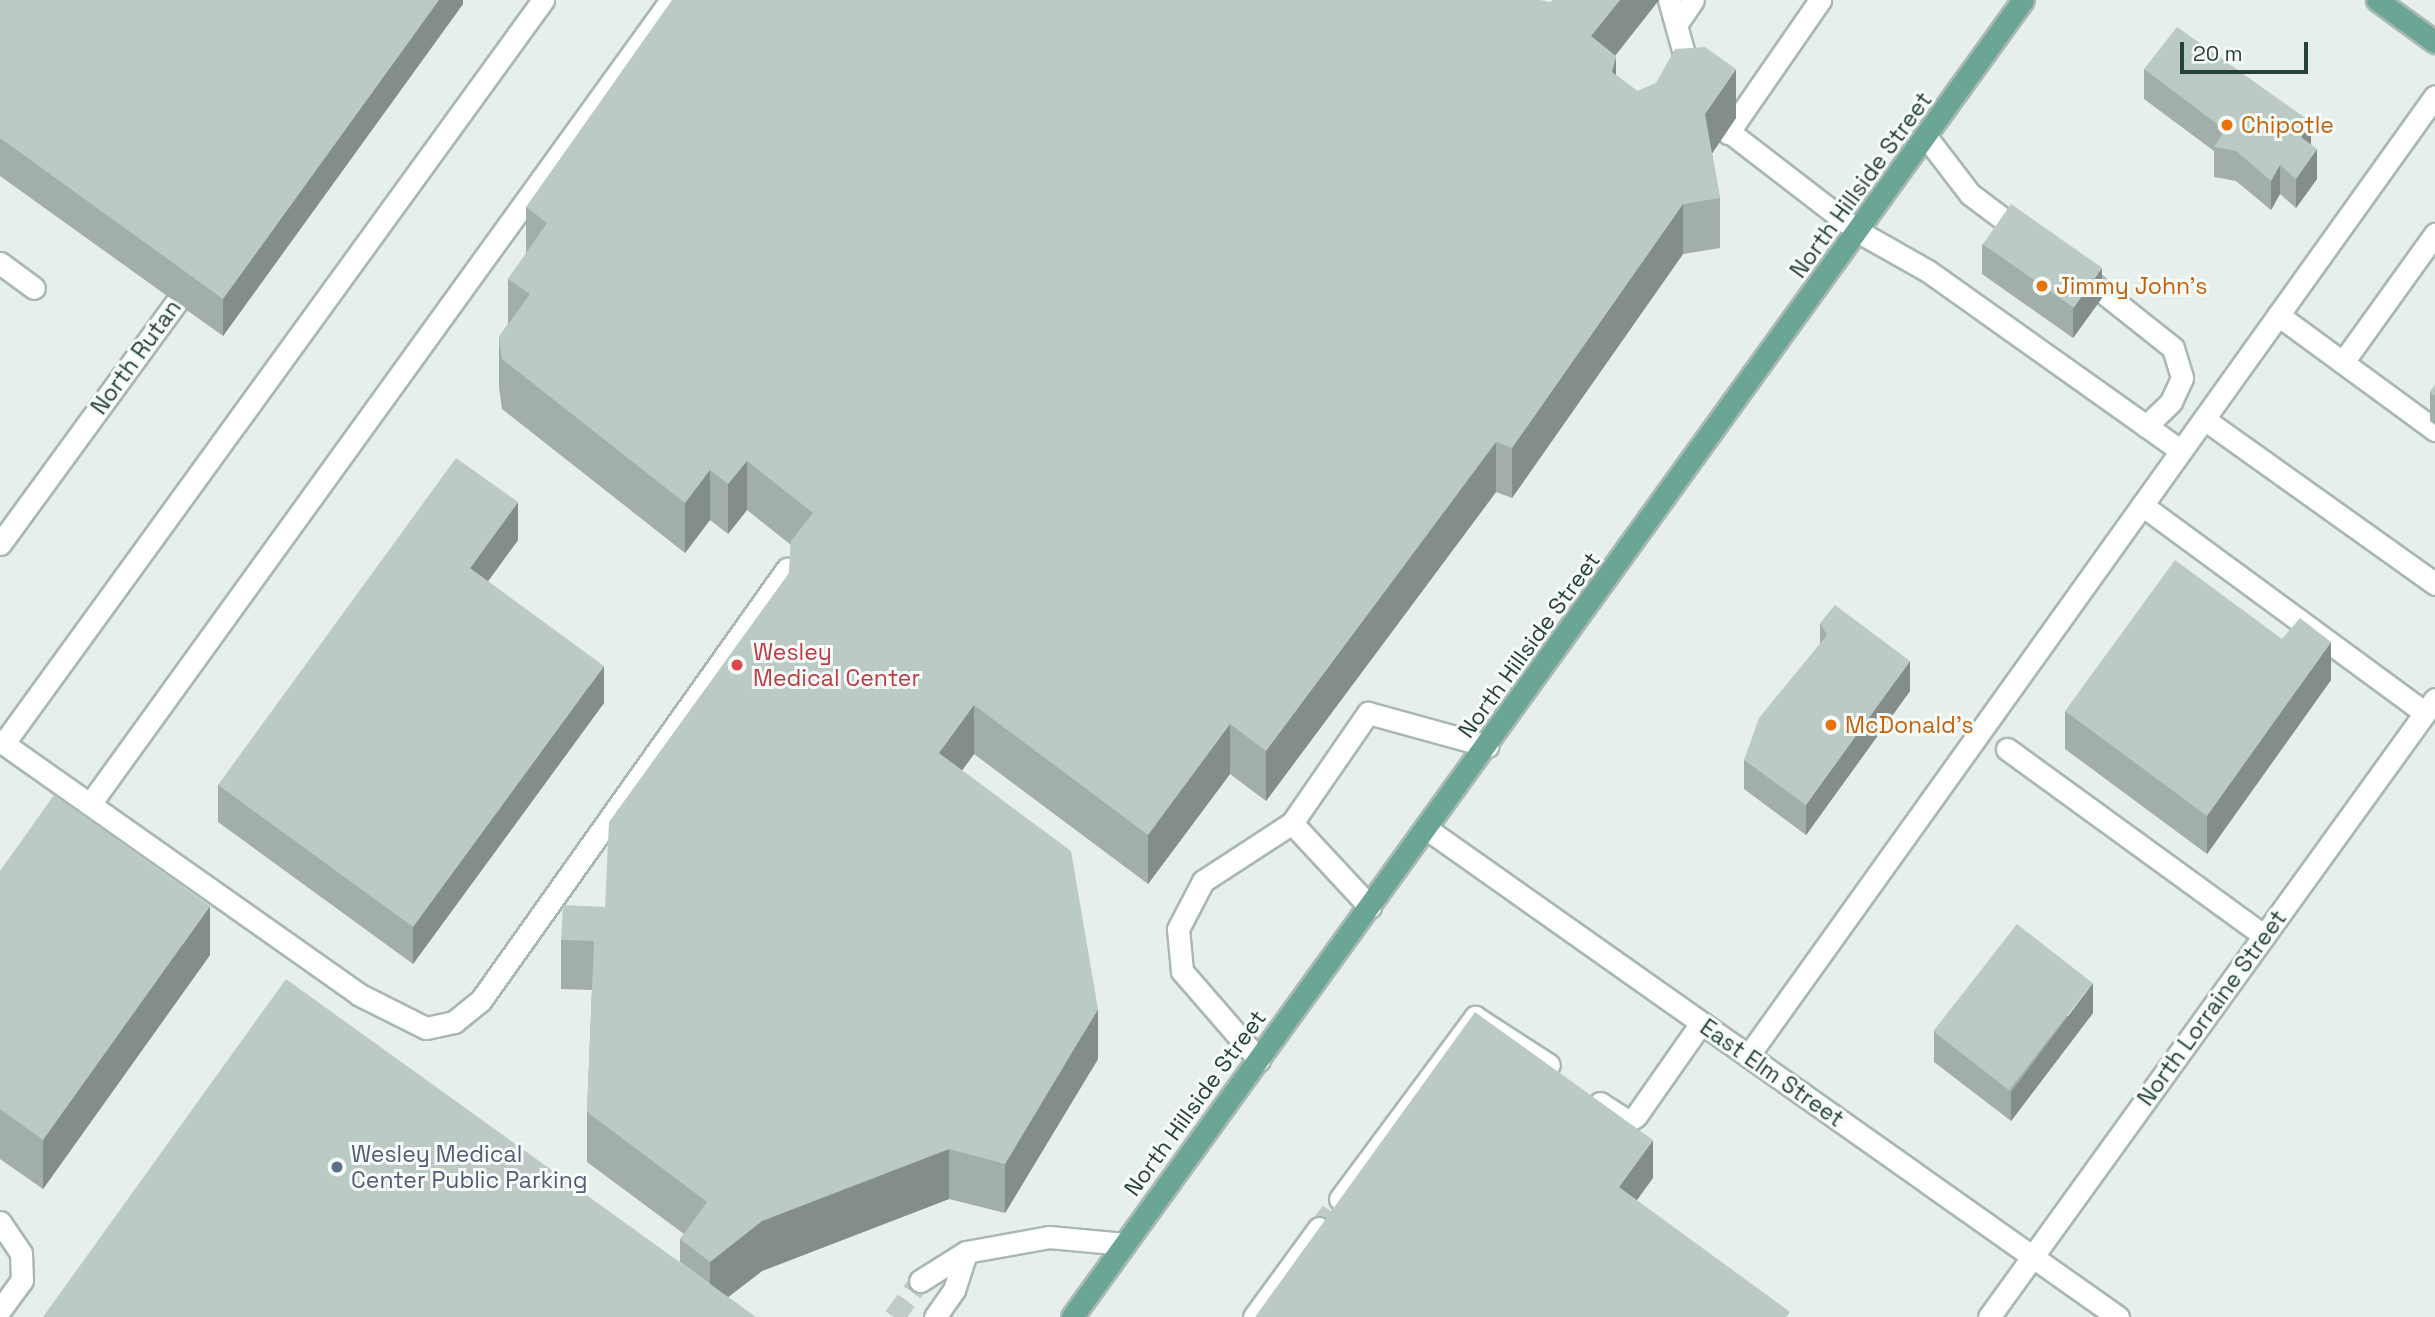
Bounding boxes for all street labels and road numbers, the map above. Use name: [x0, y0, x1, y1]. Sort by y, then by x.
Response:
street label: North Hillside Street: [1784, 87, 1938, 283]
street label: North Rutan: [85, 294, 187, 420]
street label: North Hillside Street: [1452, 547, 1606, 743]
street label: North Lorraine Street: [2132, 905, 2292, 1111]
street label: North Hillside Street: [1118, 1005, 1272, 1201]
street label: East Elm Street: [1695, 1013, 1849, 1133]

